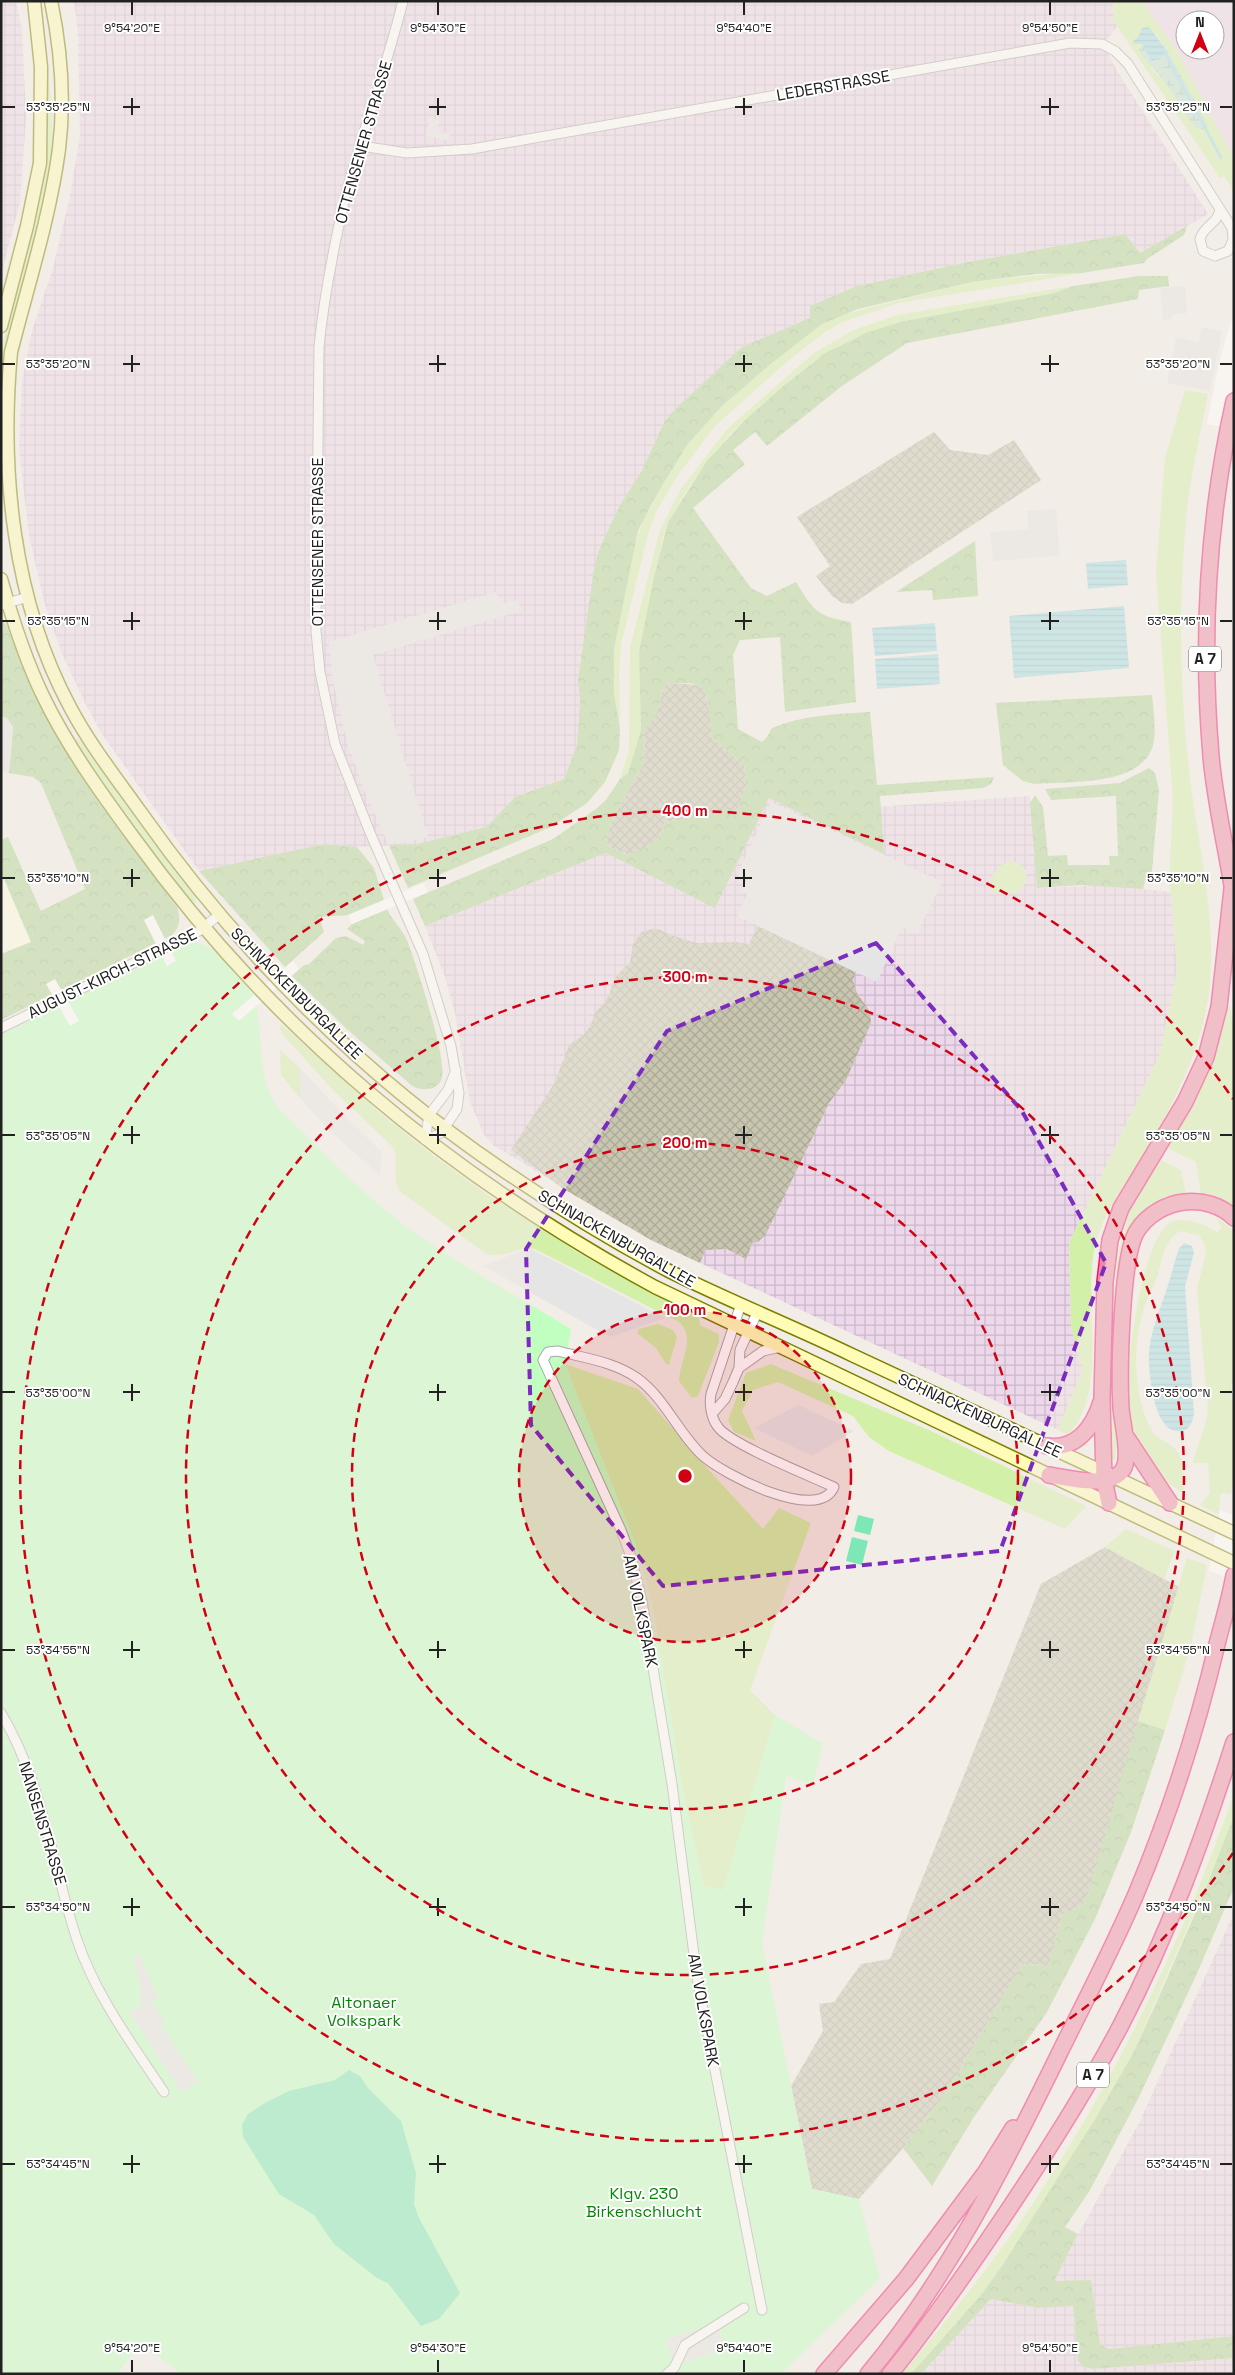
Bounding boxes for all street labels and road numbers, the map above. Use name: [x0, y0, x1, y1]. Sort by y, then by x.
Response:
street label: OTTENSENER STRASSE: [330, 58, 397, 226]
street label: LEDERSTRASSE: [775, 65, 892, 106]
street label: OTTENSENER STRASSE: [307, 458, 328, 626]
road number: A 7: [1189, 646, 1221, 672]
street label: AUGUST-KIRCH-STRASSE: [24, 923, 200, 1024]
street label: SCHNACKENBURGALLEE: [226, 923, 367, 1064]
street label: SCHNACKENBURGALLEE: [534, 1185, 699, 1292]
street label: SCHNACKENBURGALLEE: [895, 1368, 1065, 1463]
street label: AM VOLKSPARK: [618, 1553, 663, 1670]
street label: NANSENSTRASSE: [14, 1759, 71, 1888]
street label: AM VOLKSPARK: [683, 1952, 724, 2069]
road number: A 7: [1077, 2062, 1109, 2088]

